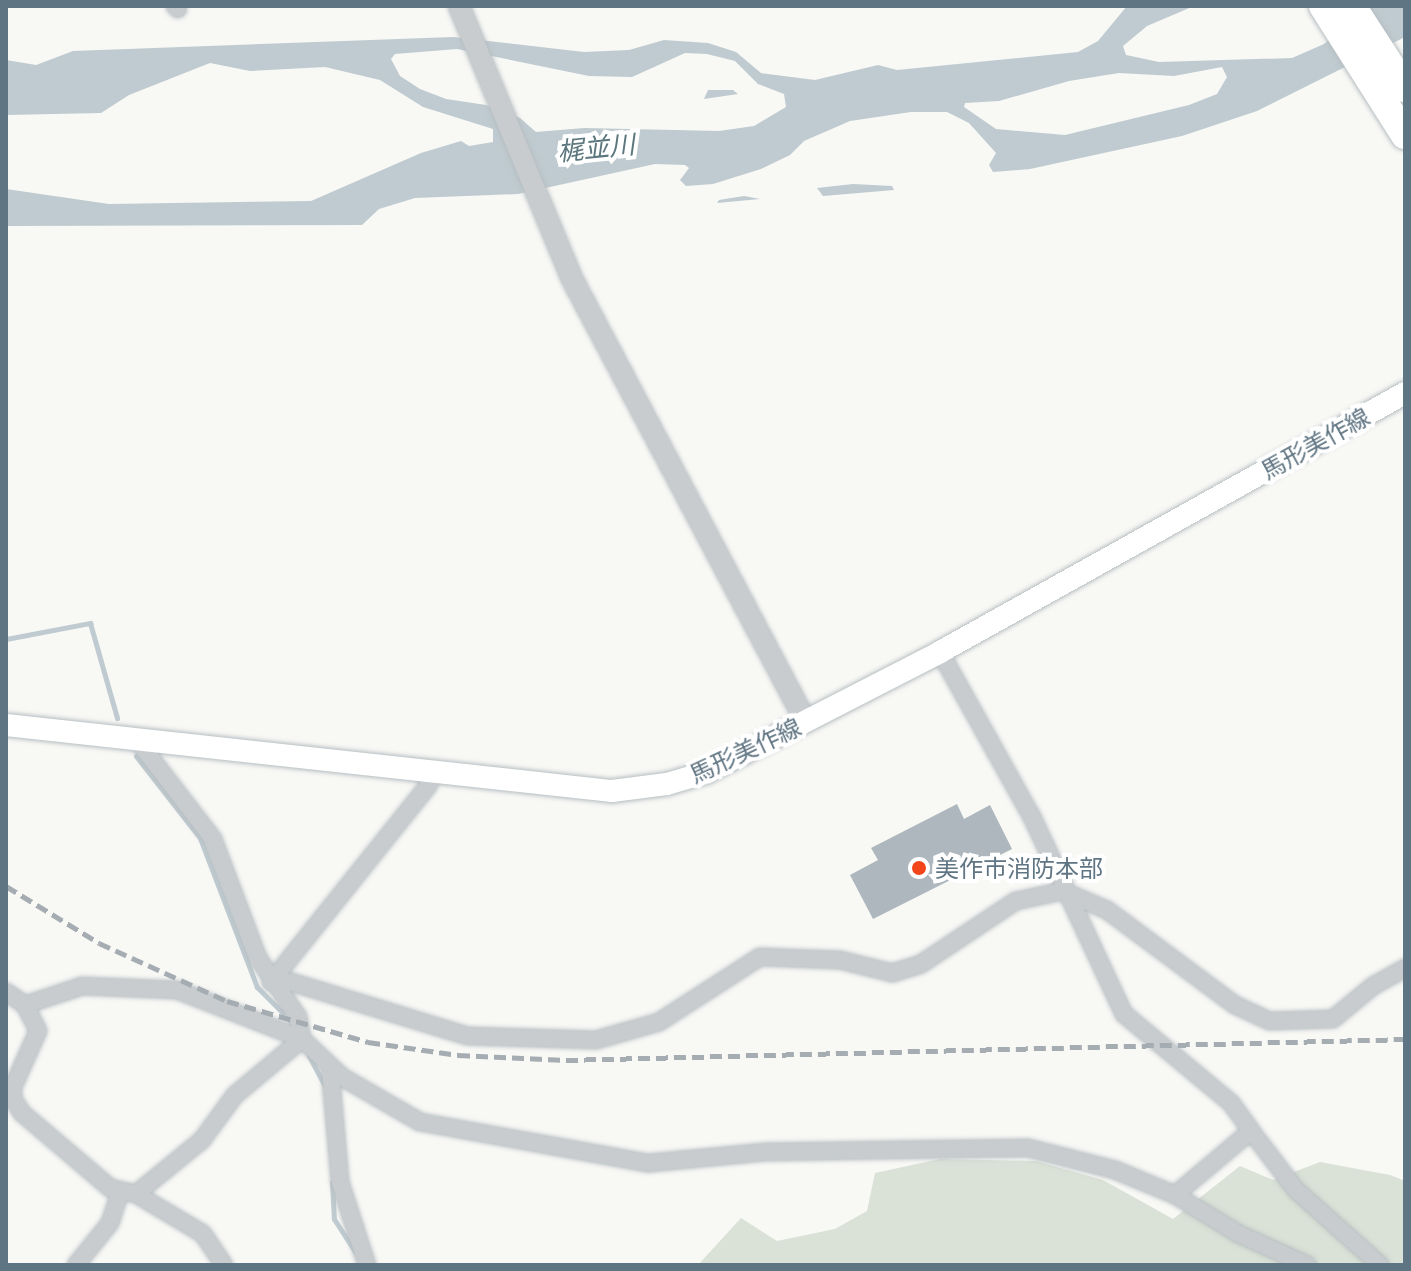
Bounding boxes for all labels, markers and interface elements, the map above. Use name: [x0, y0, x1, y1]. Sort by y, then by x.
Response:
water label: 梶並川: [556, 128, 636, 168]
street label: 馬形美作線: [1256, 401, 1374, 485]
street label: 馬形美作線: [685, 712, 805, 788]
place label: 美作市消防本部: [935, 854, 1103, 882]
marker: 美作市消防本部: [910, 859, 928, 877]

